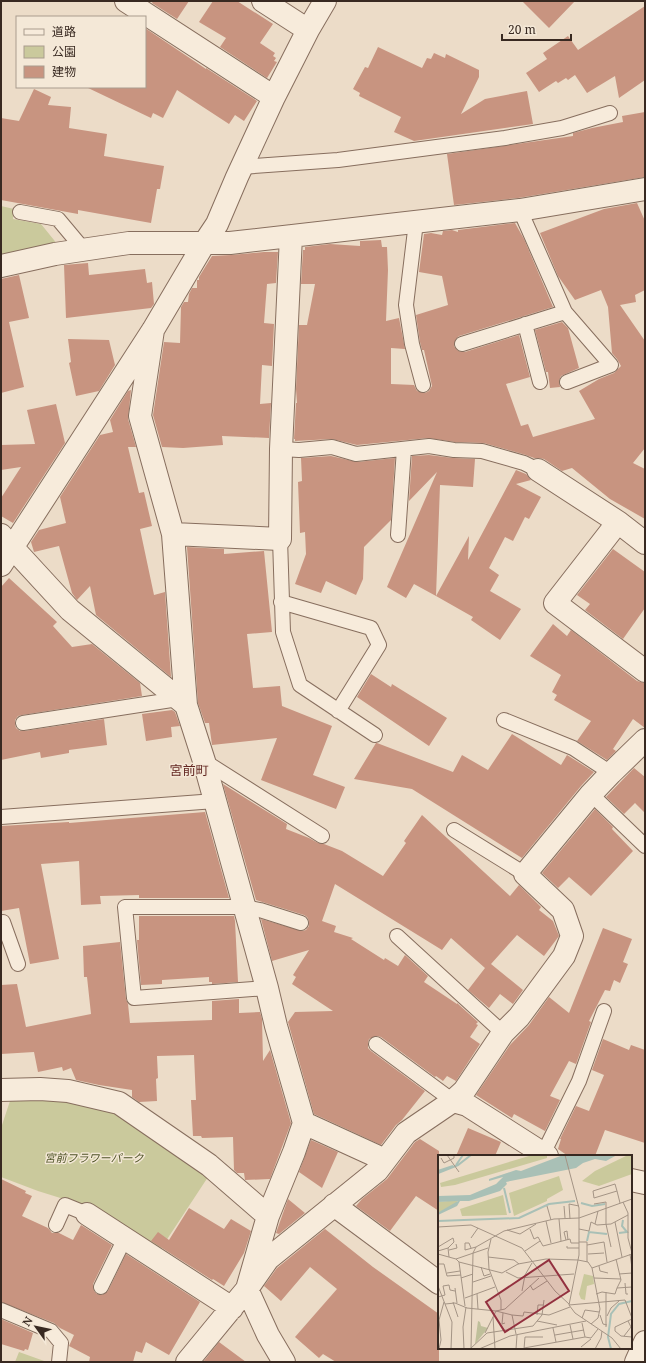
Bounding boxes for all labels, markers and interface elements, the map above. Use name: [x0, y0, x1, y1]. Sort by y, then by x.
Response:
legend: [16, 16, 146, 88]
scale bar: [502, 16, 571, 42]
text: 20 m: [508, 21, 536, 38]
text: 道路: [52, 23, 76, 40]
text: 公園: [52, 43, 76, 60]
text: 建物: [52, 63, 76, 80]
district label: 宮前町: [169, 761, 209, 779]
park label: 宮前フラワーパーク: [45, 1150, 144, 1165]
inset map: [438, 1155, 632, 1349]
north arrow: [16, 1307, 56, 1347]
text: N: [19, 1313, 36, 1329]

